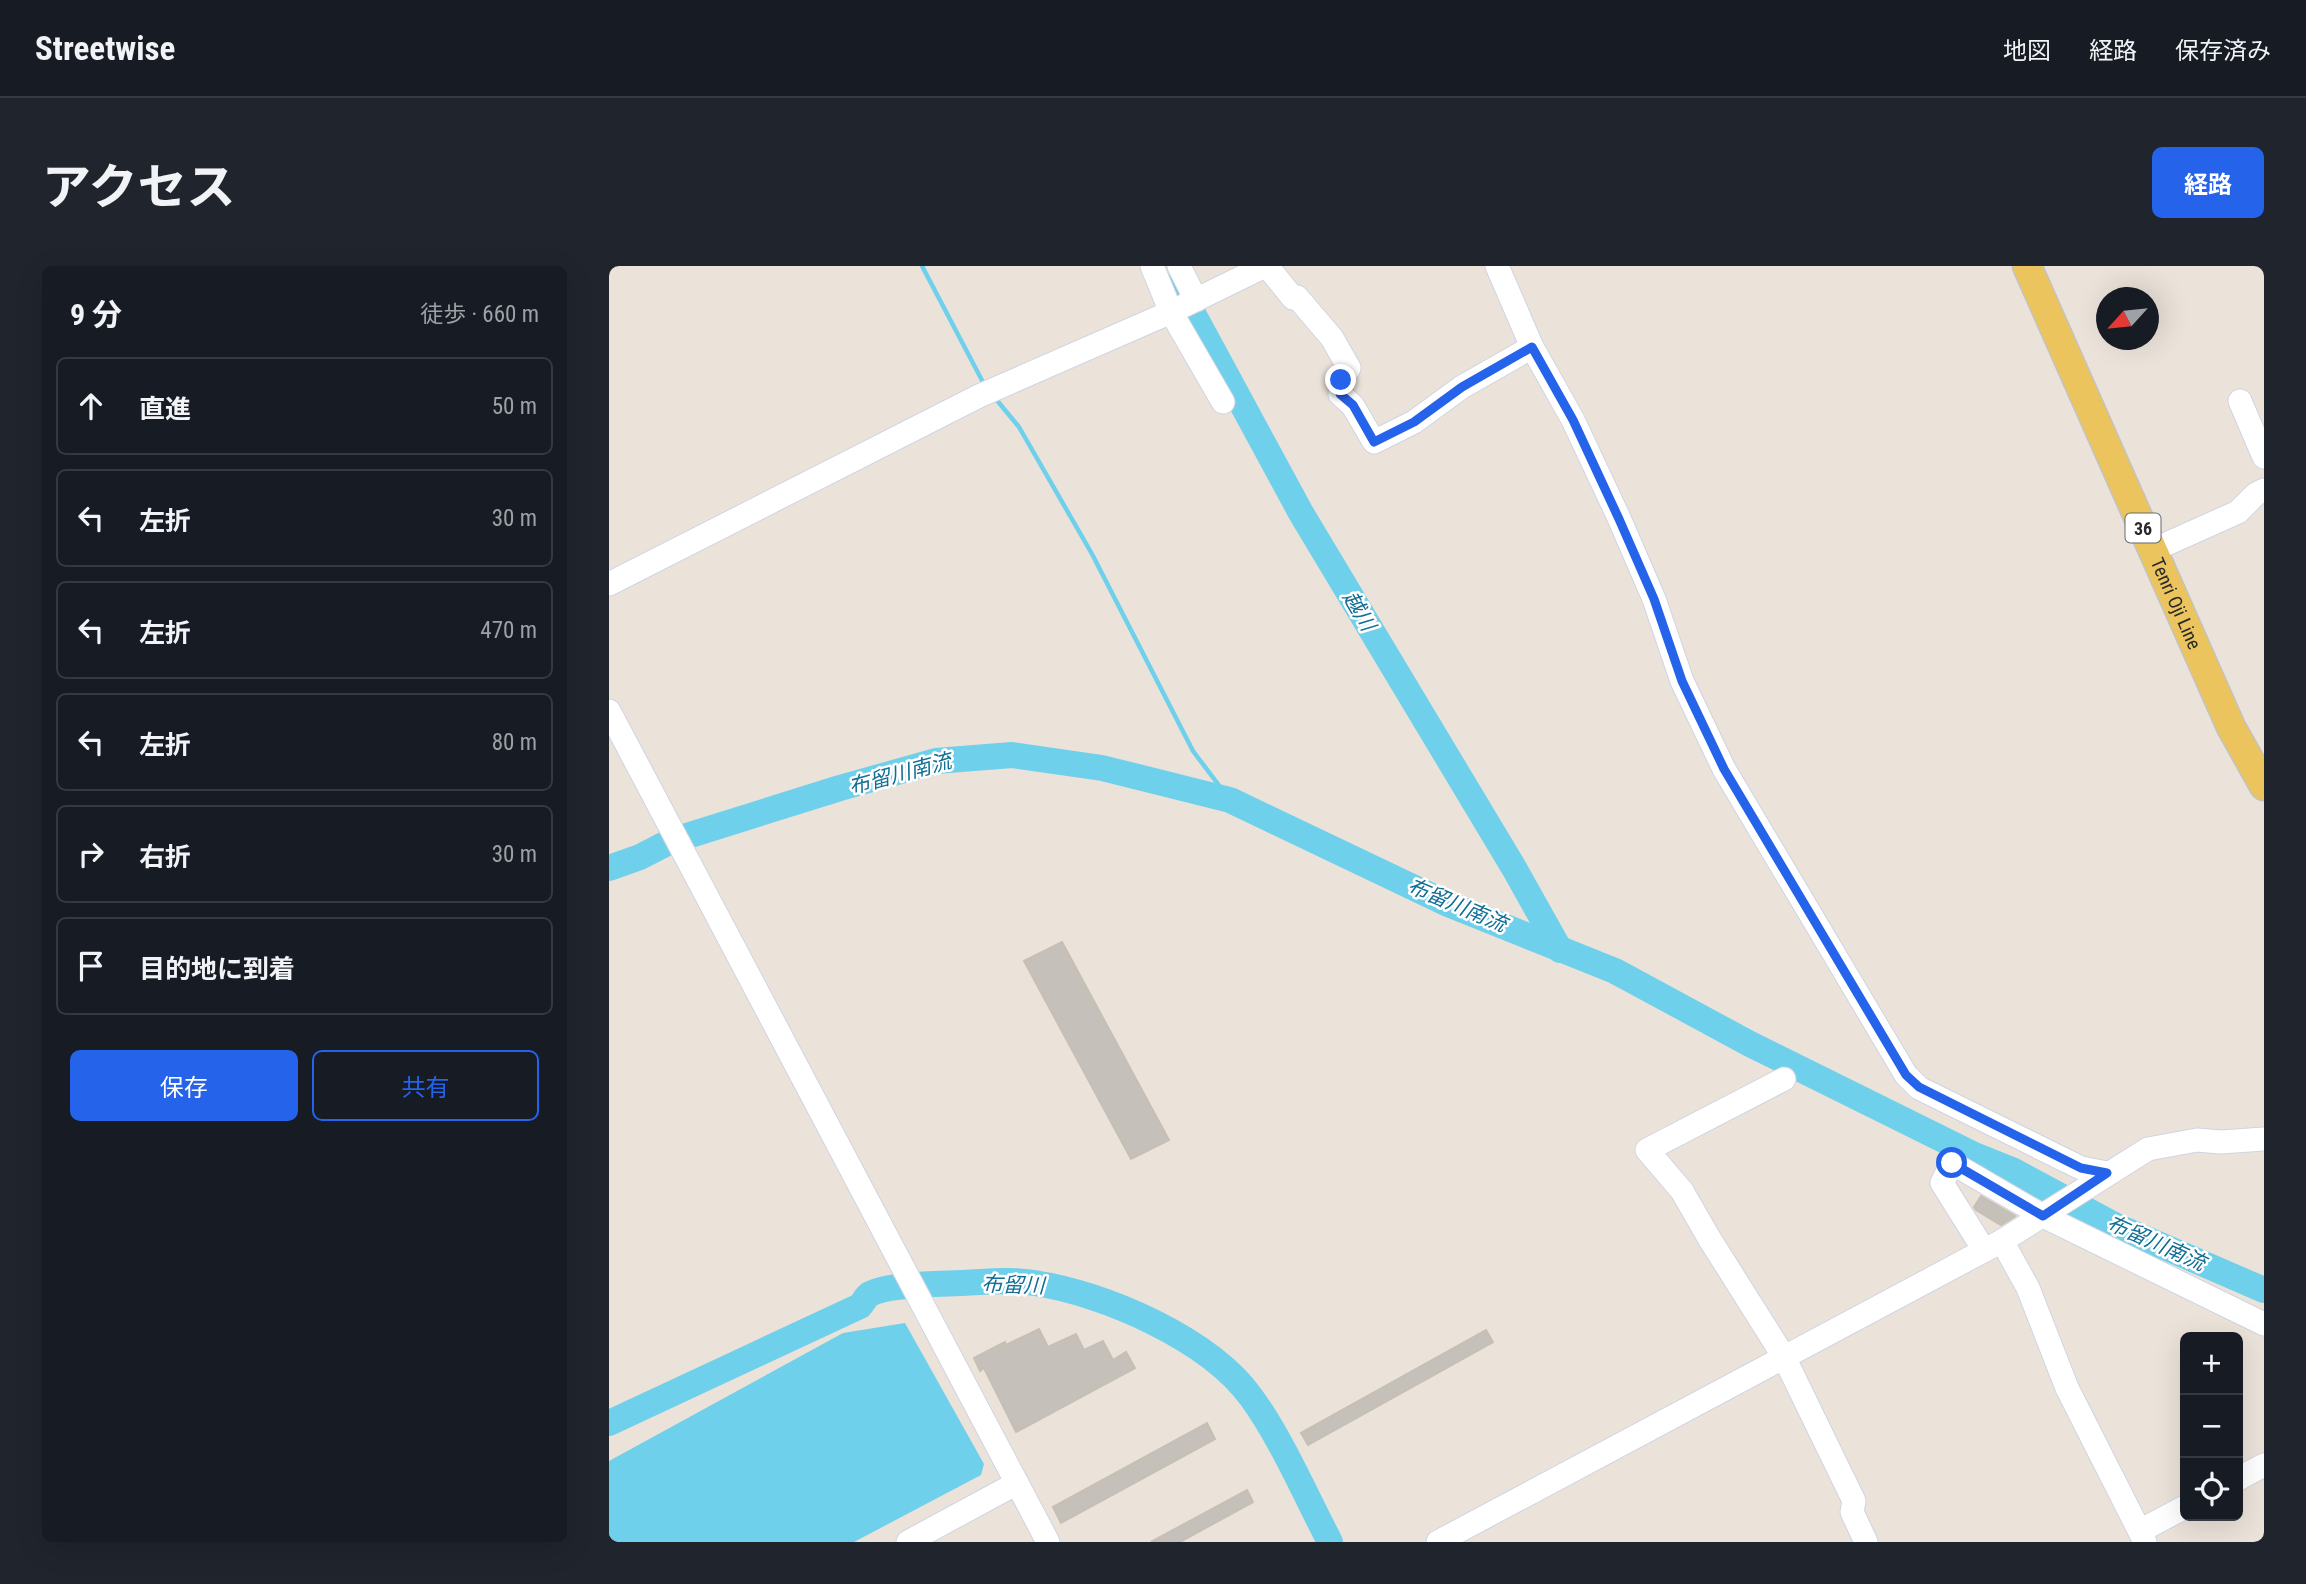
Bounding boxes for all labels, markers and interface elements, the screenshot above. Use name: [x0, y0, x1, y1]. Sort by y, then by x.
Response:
text: Streetwise: [35, 29, 175, 68]
text: 地図: [2003, 37, 2051, 65]
text: 経路: [2089, 37, 2137, 65]
text: 保存済み: [2175, 37, 2271, 65]
button: 経路: [2152, 147, 2264, 218]
text: アクセス: [42, 159, 236, 216]
north arrow: [2096, 287, 2159, 350]
text: 9 分: [70, 297, 122, 332]
text: 徒歩 · 660 m: [420, 301, 539, 328]
route end: [1325, 364, 1356, 395]
icon: ahead: [72, 387, 110, 425]
text: 50 m: [492, 393, 537, 420]
text: 直進: [139, 394, 191, 424]
icon: left: [72, 499, 110, 537]
text: 30 m: [492, 505, 537, 532]
text: 左折: [139, 506, 191, 536]
road number: 36: [2125, 514, 2161, 542]
street label: Tenri Oji Line: [2146, 554, 2207, 653]
water label: 越川: [1338, 587, 1381, 637]
icon: left: [72, 611, 110, 649]
text: 470 m: [480, 617, 537, 644]
text: 左折: [139, 618, 191, 648]
icon: left: [72, 723, 110, 761]
text: 80 m: [492, 729, 537, 756]
text: 左折: [139, 730, 191, 760]
water label: 布留川南流: [846, 748, 957, 799]
icon: right: [72, 835, 110, 873]
text: 30 m: [492, 841, 537, 868]
text: 右折: [139, 842, 191, 872]
water label: 布留川南流: [1404, 873, 1513, 938]
icon: arrive: [72, 947, 110, 985]
text: 目的地に到着: [139, 954, 295, 984]
button: 保存: [70, 1050, 298, 1121]
button: 共有: [312, 1050, 539, 1121]
route start: [1936, 1147, 1967, 1178]
water label: 布留川南流: [2103, 1211, 2212, 1277]
water label: 布留川: [981, 1272, 1047, 1298]
map controls: [2180, 1332, 2243, 1521]
button: +: [2180, 1332, 2243, 1395]
button: −: [2180, 1395, 2243, 1458]
button: locate: [2180, 1458, 2243, 1521]

